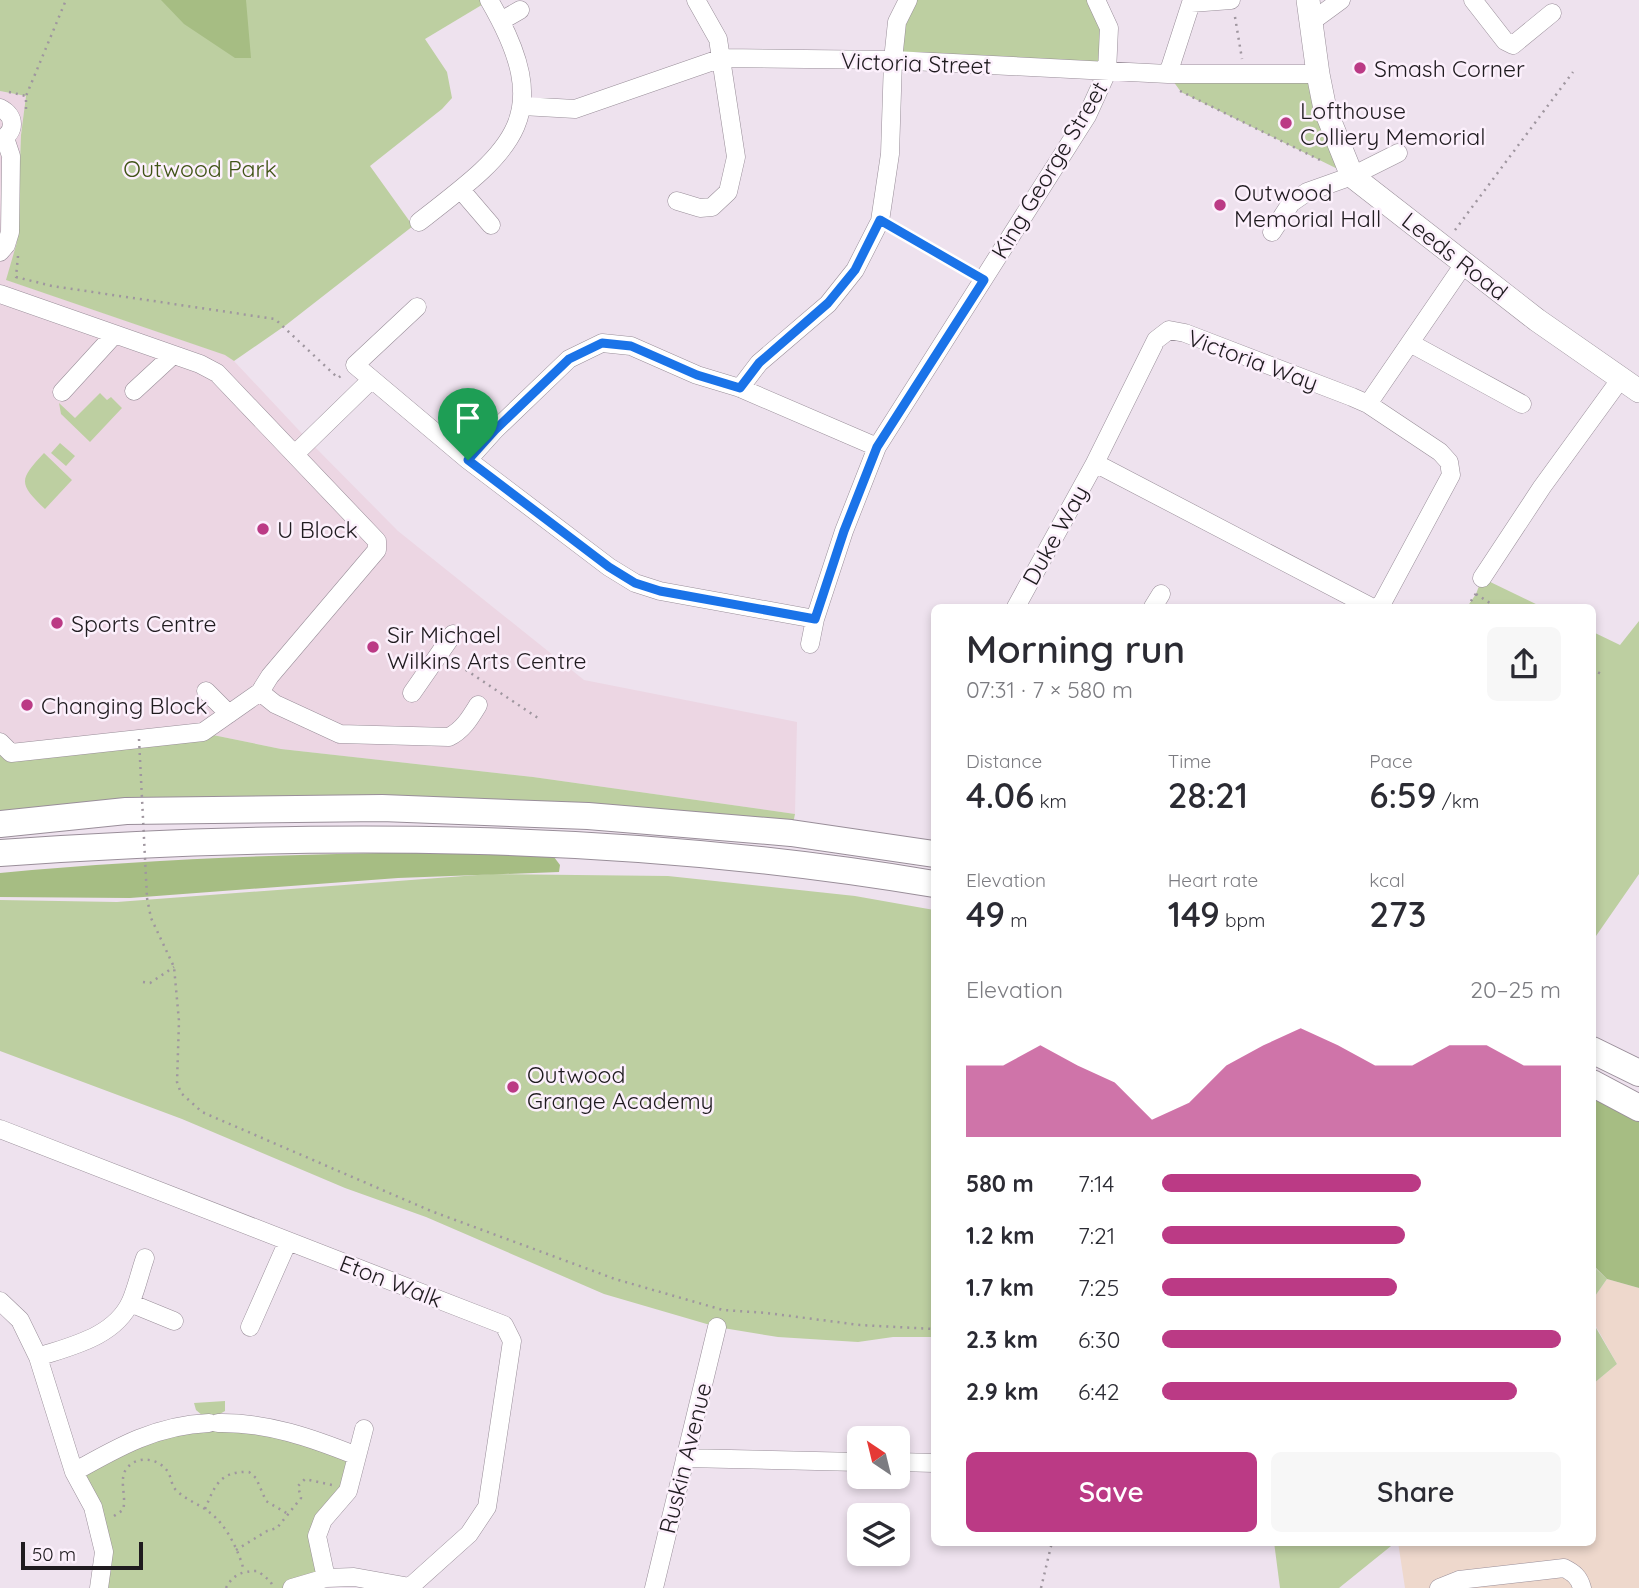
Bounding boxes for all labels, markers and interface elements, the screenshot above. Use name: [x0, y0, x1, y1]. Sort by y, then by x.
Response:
street label: Victoria Street: [840, 46, 992, 80]
place label: Smash Corner: [1374, 54, 1525, 83]
marker: Smash Corner: [1352, 60, 1368, 76]
street label: King George Street: [985, 76, 1113, 264]
place label: Lofthouse Colliery Memorial: [1300, 96, 1486, 151]
marker: Lofthouse Colliery Memorial: [1278, 115, 1294, 131]
park label: Outwood Park: [123, 154, 277, 183]
place label: Outwood Memorial Hall: [1234, 178, 1381, 233]
marker: Outwood Memorial Hall: [1212, 197, 1228, 213]
street label: Leeds Road: [1396, 206, 1514, 306]
street label: Victoria Way: [1184, 323, 1322, 397]
pin: [438, 388, 498, 460]
icon: arrive: [449, 399, 487, 437]
street label: Duke Way: [1016, 480, 1094, 590]
place label: U Block: [277, 515, 358, 544]
marker: U Block: [255, 521, 271, 537]
place label: Sports Centre: [71, 609, 216, 638]
marker: Sports Centre: [49, 615, 65, 631]
place label: Sir Michael Wilkins Arts Centre: [387, 620, 587, 675]
text: Morning run: [966, 625, 1185, 673]
button: share: [1487, 627, 1561, 701]
marker: Sir Michael Wilkins Arts Centre: [365, 639, 381, 655]
text: 07:31 · 7 × 580 m: [966, 675, 1133, 704]
place label: Changing Block: [41, 691, 208, 720]
marker: Changing Block: [19, 697, 35, 713]
text: Distance: [966, 749, 1042, 773]
text: Time: [1168, 749, 1211, 773]
text: Pace: [1369, 749, 1413, 773]
text: 4.06: [966, 773, 1034, 817]
text: 28:21: [1168, 773, 1248, 817]
text: 6:59: [1369, 773, 1437, 817]
text: km: [1034, 789, 1067, 813]
text: /km: [1437, 789, 1479, 813]
text: Elevation: [966, 868, 1046, 892]
text: Heart rate: [1168, 868, 1258, 892]
text: kcal: [1369, 868, 1405, 892]
text: 49: [966, 892, 1005, 936]
text: 149: [1168, 892, 1220, 936]
text: 273: [1369, 892, 1426, 936]
text: m: [1005, 908, 1027, 932]
text: bpm: [1220, 908, 1265, 932]
text: Elevation: [966, 975, 1063, 1004]
text: 20–25 m: [1470, 975, 1561, 1004]
place label: Outwood Grange Academy: [527, 1060, 714, 1115]
marker: Outwood Grange Academy: [505, 1079, 521, 1095]
text: 580 m: [966, 1169, 1034, 1198]
text: 7:14: [1078, 1169, 1114, 1198]
text: 1.2 km: [966, 1221, 1035, 1250]
text: 7:21: [1078, 1221, 1115, 1250]
street label: Eton Walk: [335, 1248, 447, 1314]
text: 1.7 km: [966, 1273, 1034, 1302]
text: 7:25: [1078, 1273, 1119, 1302]
text: 2.3 km: [966, 1325, 1038, 1354]
text: 6:30: [1078, 1325, 1120, 1354]
text: 2.9 km: [966, 1377, 1039, 1406]
text: 6:42: [1078, 1377, 1120, 1406]
street label: Ruskin Avenue: [652, 1380, 718, 1536]
north arrow: [847, 1426, 910, 1489]
map controls: [847, 1426, 910, 1566]
button: Save: [966, 1452, 1257, 1532]
button: Share: [1271, 1452, 1561, 1532]
button: layers: [847, 1503, 910, 1566]
scale bar: [21, 1539, 144, 1571]
text: 50 m: [32, 1542, 76, 1566]

